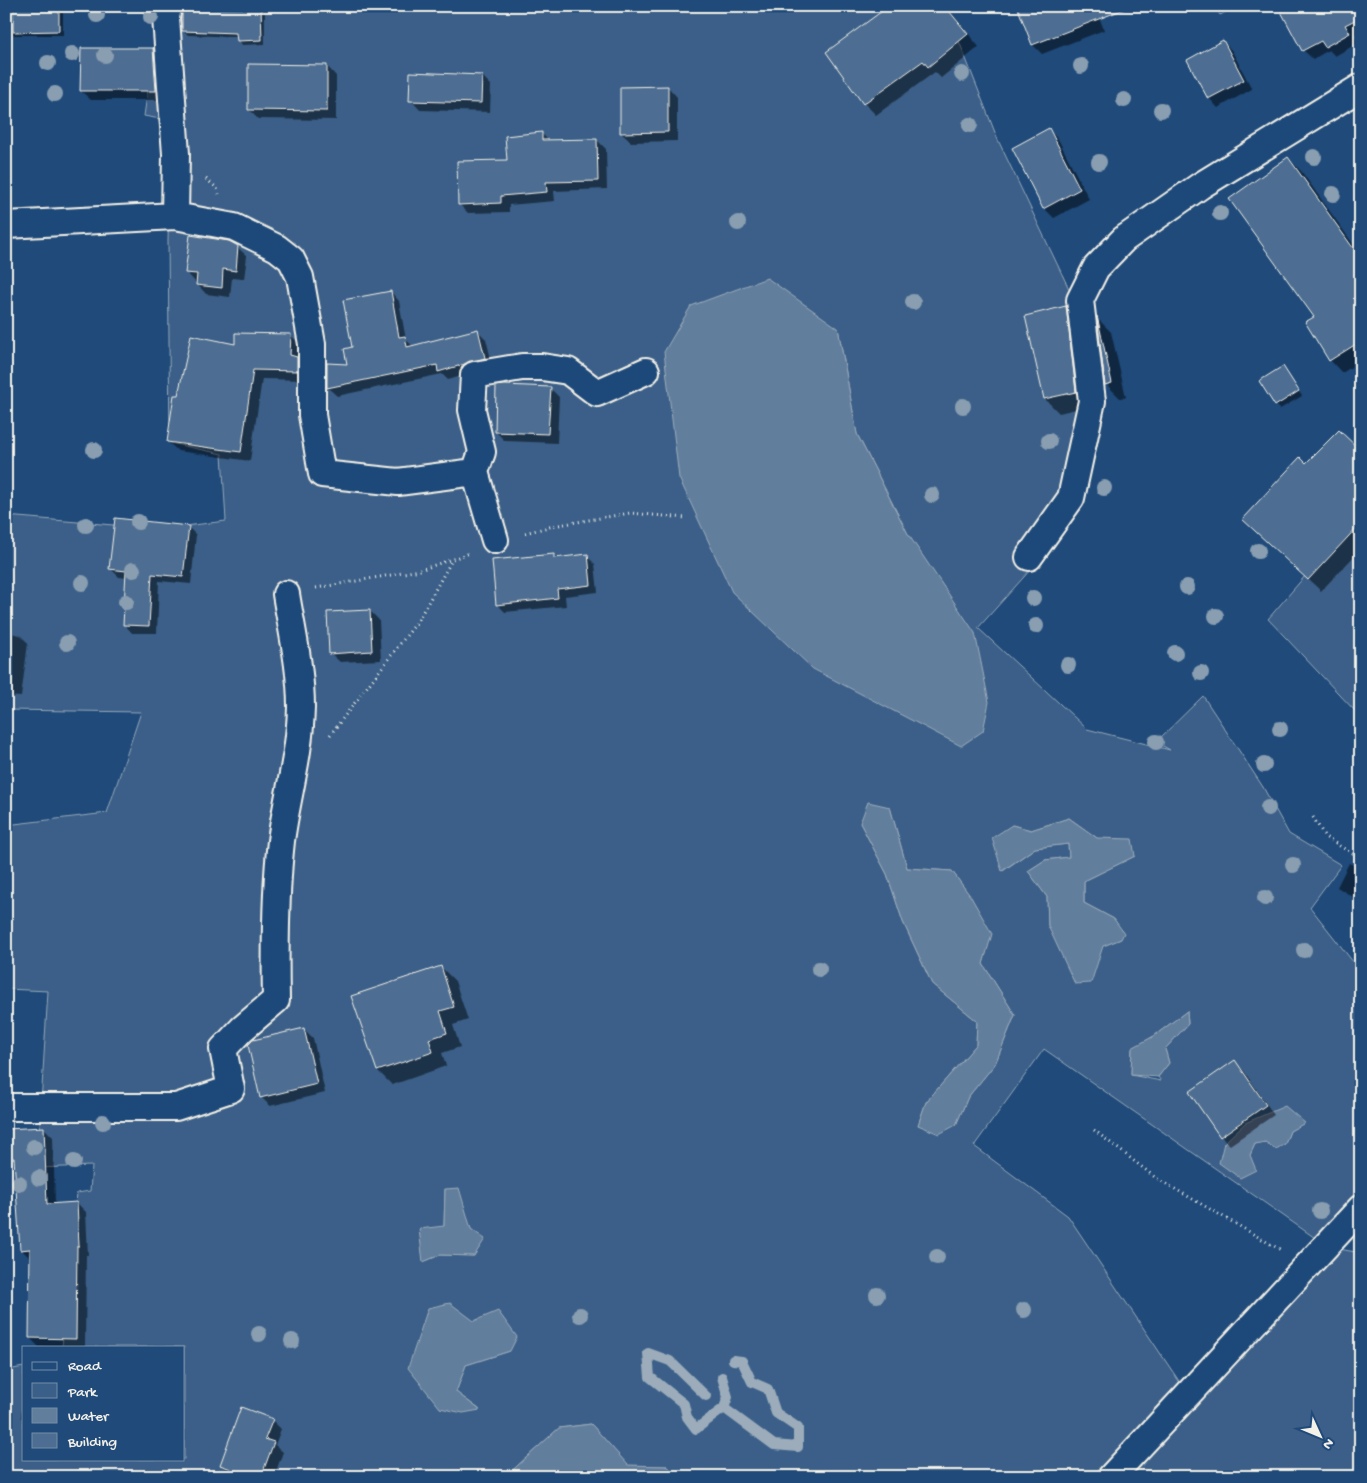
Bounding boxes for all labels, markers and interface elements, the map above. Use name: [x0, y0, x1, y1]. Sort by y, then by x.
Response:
legend: [22, 1346, 185, 1460]
text: Road: [68, 1358, 102, 1376]
text: Park: [67, 1384, 98, 1402]
text: Water: [68, 1408, 110, 1426]
north arrow: [1294, 1410, 1344, 1460]
text: Building: [67, 1434, 117, 1452]
text: N: [1318, 1434, 1337, 1452]

